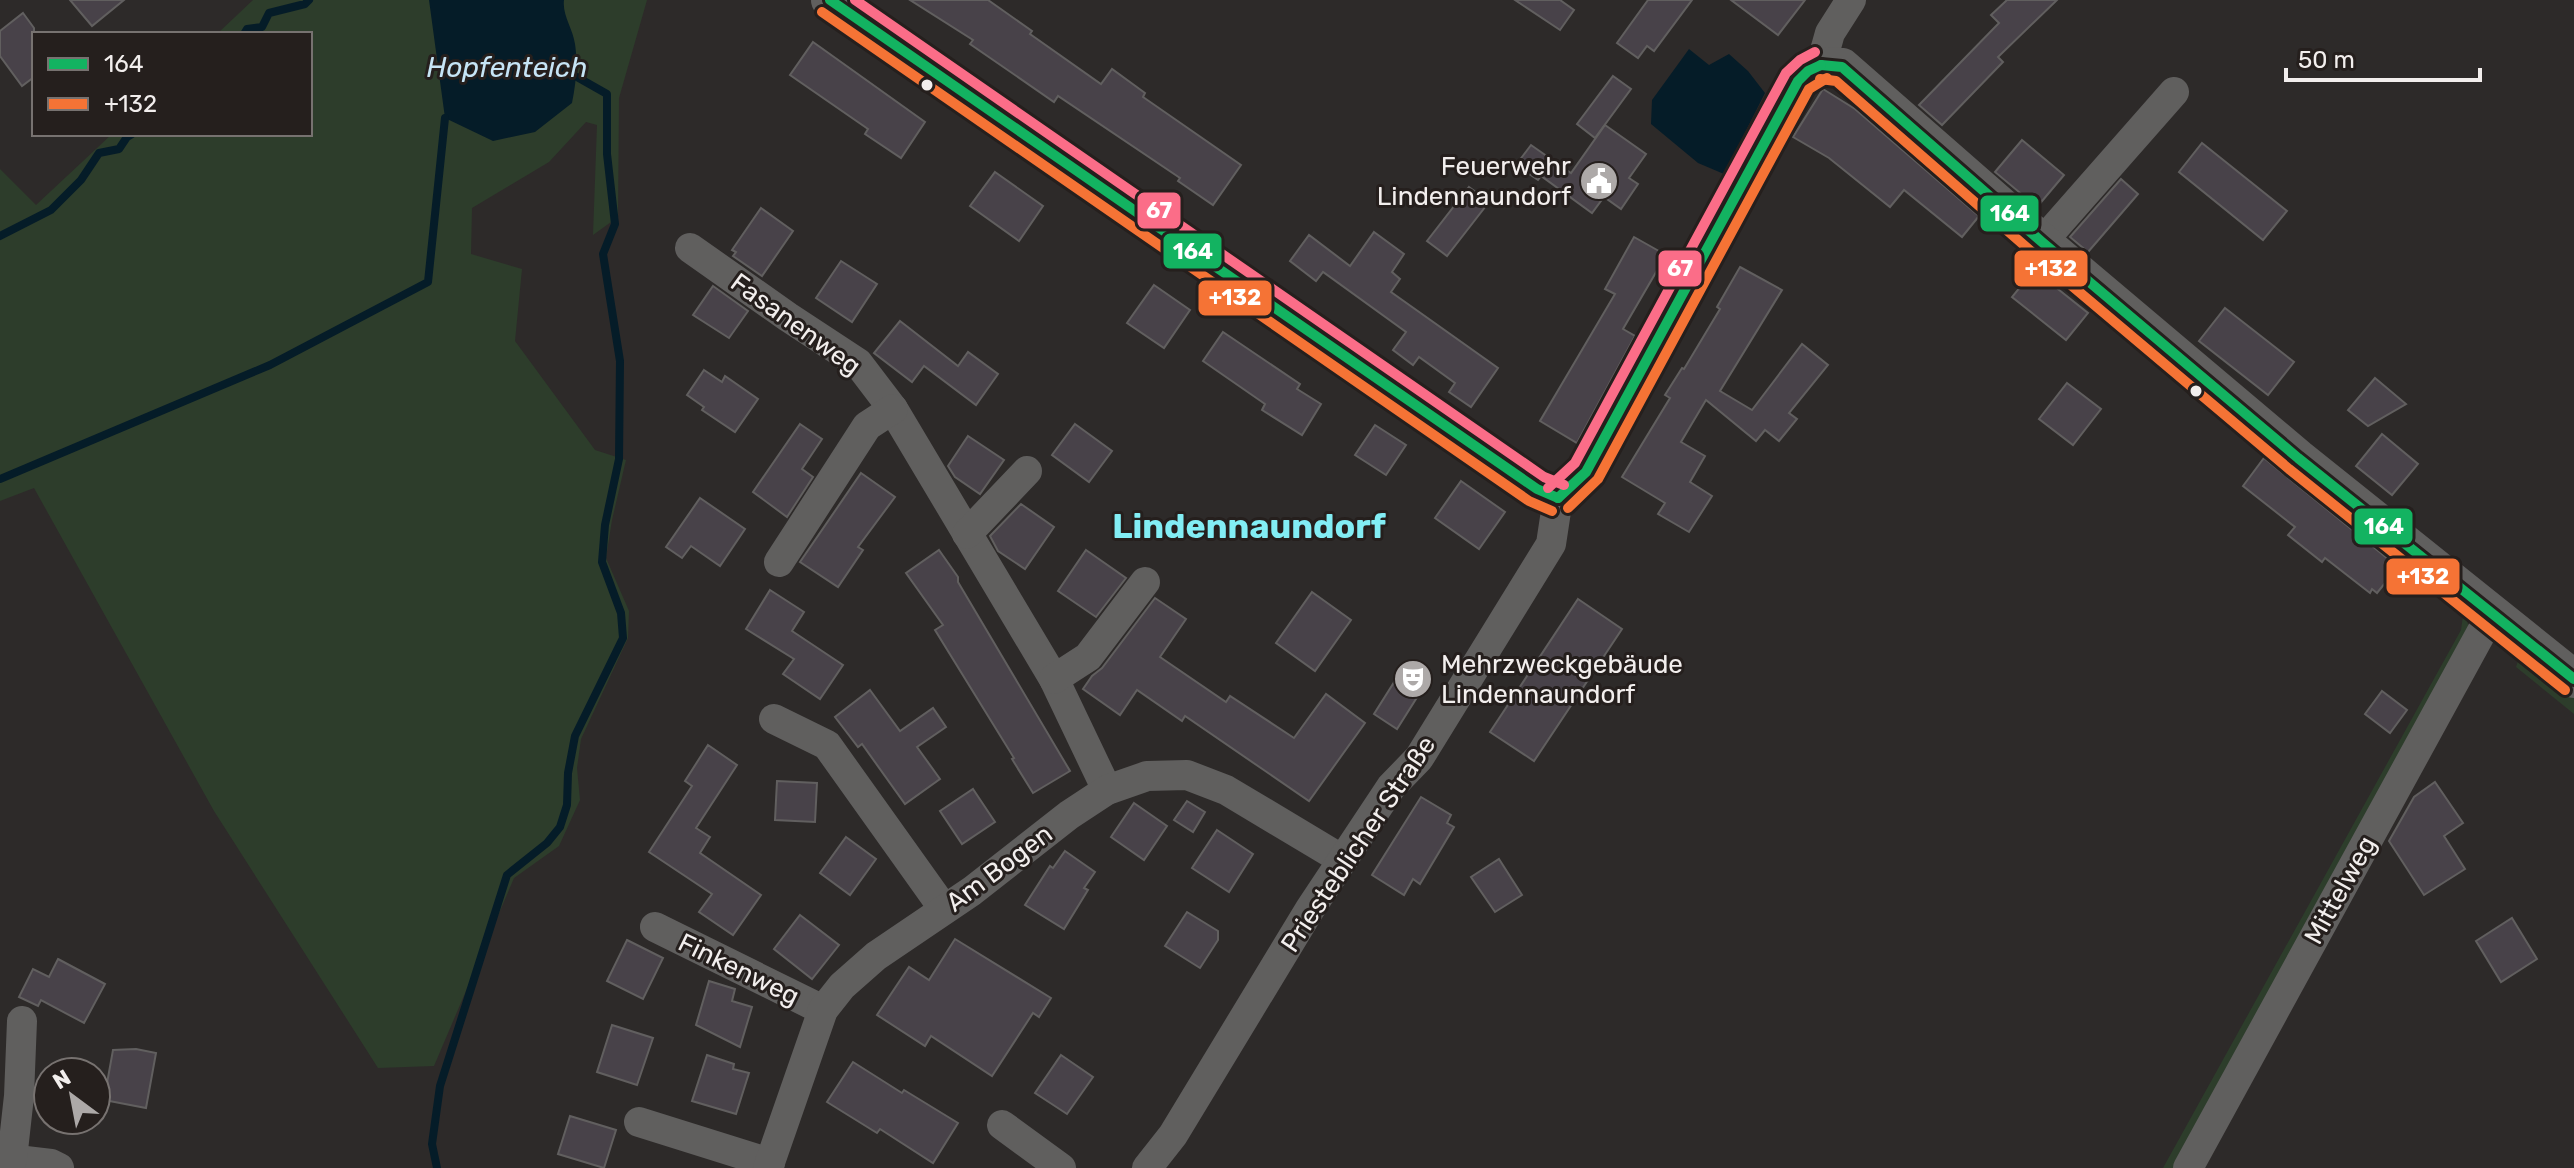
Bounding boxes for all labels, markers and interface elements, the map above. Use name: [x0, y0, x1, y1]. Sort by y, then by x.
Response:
legend: [32, 32, 312, 136]
scale bar: [2286, 32, 2480, 82]
text: 50 m: [2298, 46, 2355, 74]
text: 164: [104, 50, 144, 78]
water label: Hopfenteich: [427, 51, 587, 84]
unlabelled marker: [919, 77, 935, 93]
text: +132: [104, 90, 157, 118]
place label: Feuerwehr Lindennaundorf: [1377, 151, 1571, 212]
public building icon: Feuerwehr Lindennaundorf: [1578, 160, 1620, 202]
line badge: 67: [1136, 191, 1182, 230]
line badge: 164: [1979, 194, 2040, 233]
text: 67: [1146, 197, 1172, 224]
text: 164: [1990, 200, 2030, 227]
line badge: 164: [1162, 232, 1223, 270]
text: 164: [1173, 238, 1213, 265]
line badge: 67: [1657, 249, 1703, 288]
line badge: +132: [2013, 249, 2089, 288]
text: 67: [1667, 255, 1693, 282]
text: +132: [2025, 255, 2077, 282]
street label: Fasanenweg: [725, 267, 867, 382]
line badge: +132: [1197, 279, 1273, 317]
text: +132: [1209, 284, 1261, 311]
unlabelled marker: [2188, 383, 2204, 399]
district label: Lindennaundorf: [1112, 506, 1386, 547]
line badge: 164: [2353, 507, 2414, 546]
text: 164: [2364, 513, 2404, 540]
line badge: +132: [2385, 557, 2461, 596]
text: +132: [2397, 563, 2449, 590]
place label: Mehrzweckgebäude Lindennaundorf: [1441, 649, 1683, 710]
theatre icon: Mehrzweckgebäude Lindennaundorf: [1392, 658, 1434, 700]
street label: Priesteblicher Straße: [1275, 730, 1442, 958]
street label: Am Bogen: [940, 818, 1059, 918]
street label: Mittelweg: [2298, 831, 2383, 950]
street label: Finkenweg: [673, 927, 804, 1012]
north arrow: [32, 1056, 112, 1136]
text: N: [48, 1064, 76, 1095]

